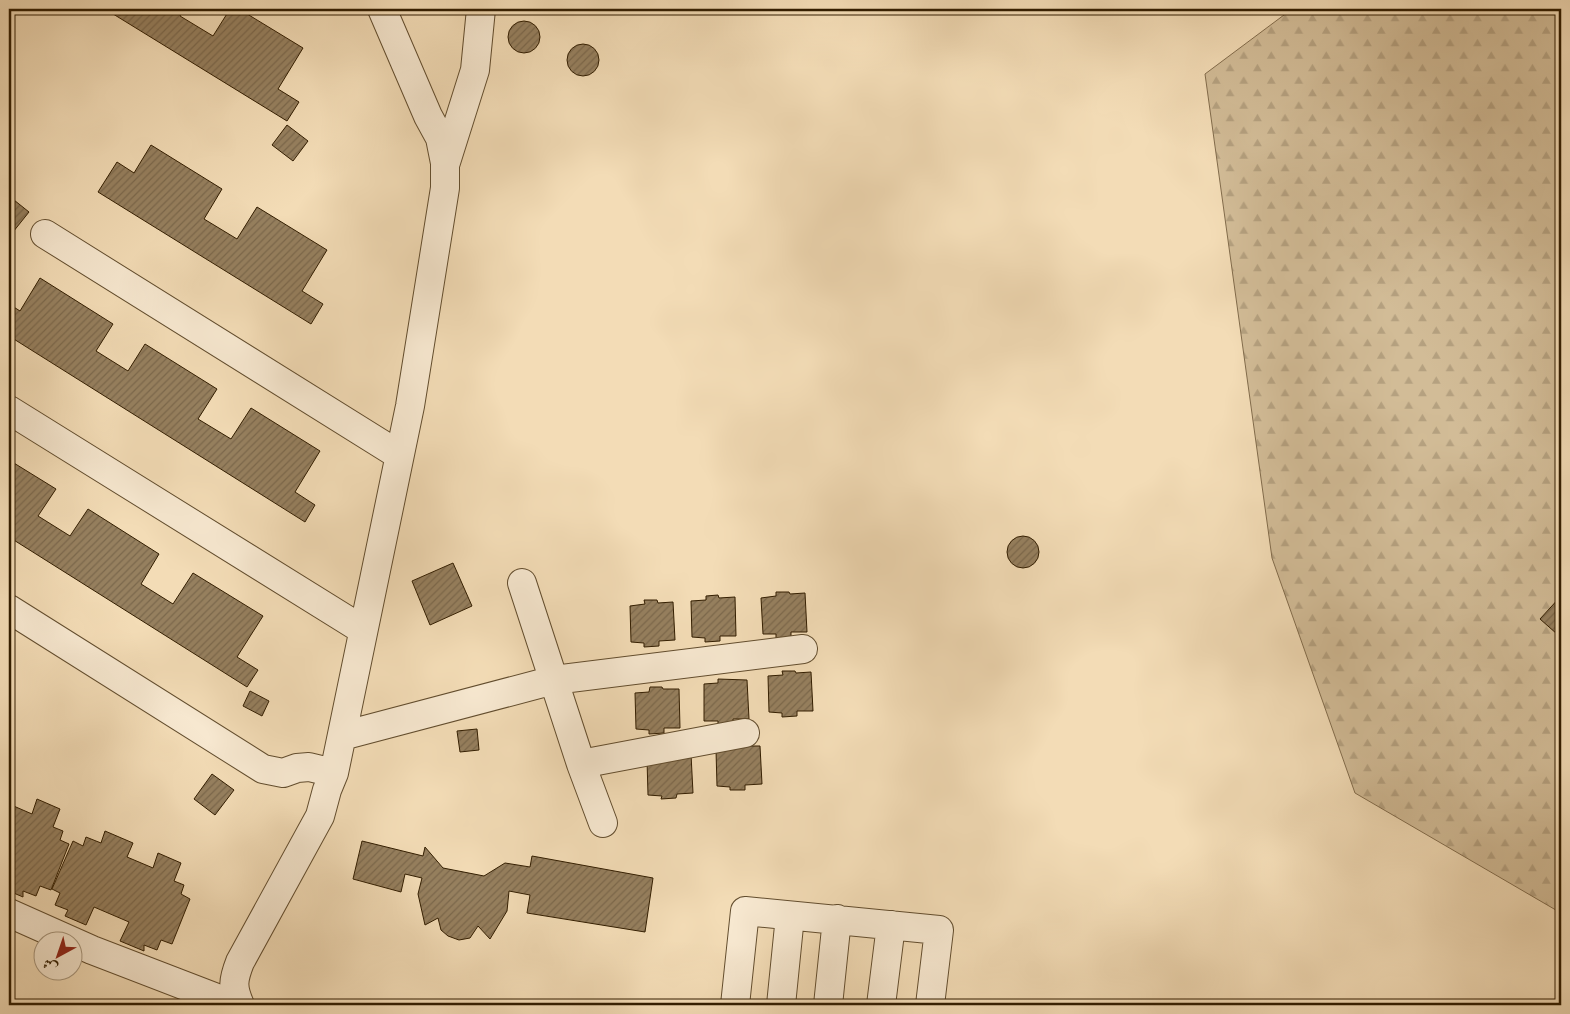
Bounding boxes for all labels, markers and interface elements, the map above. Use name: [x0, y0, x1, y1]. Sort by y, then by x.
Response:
north arrow: [32, 932, 82, 982]
text: ش: [39, 954, 61, 977]

